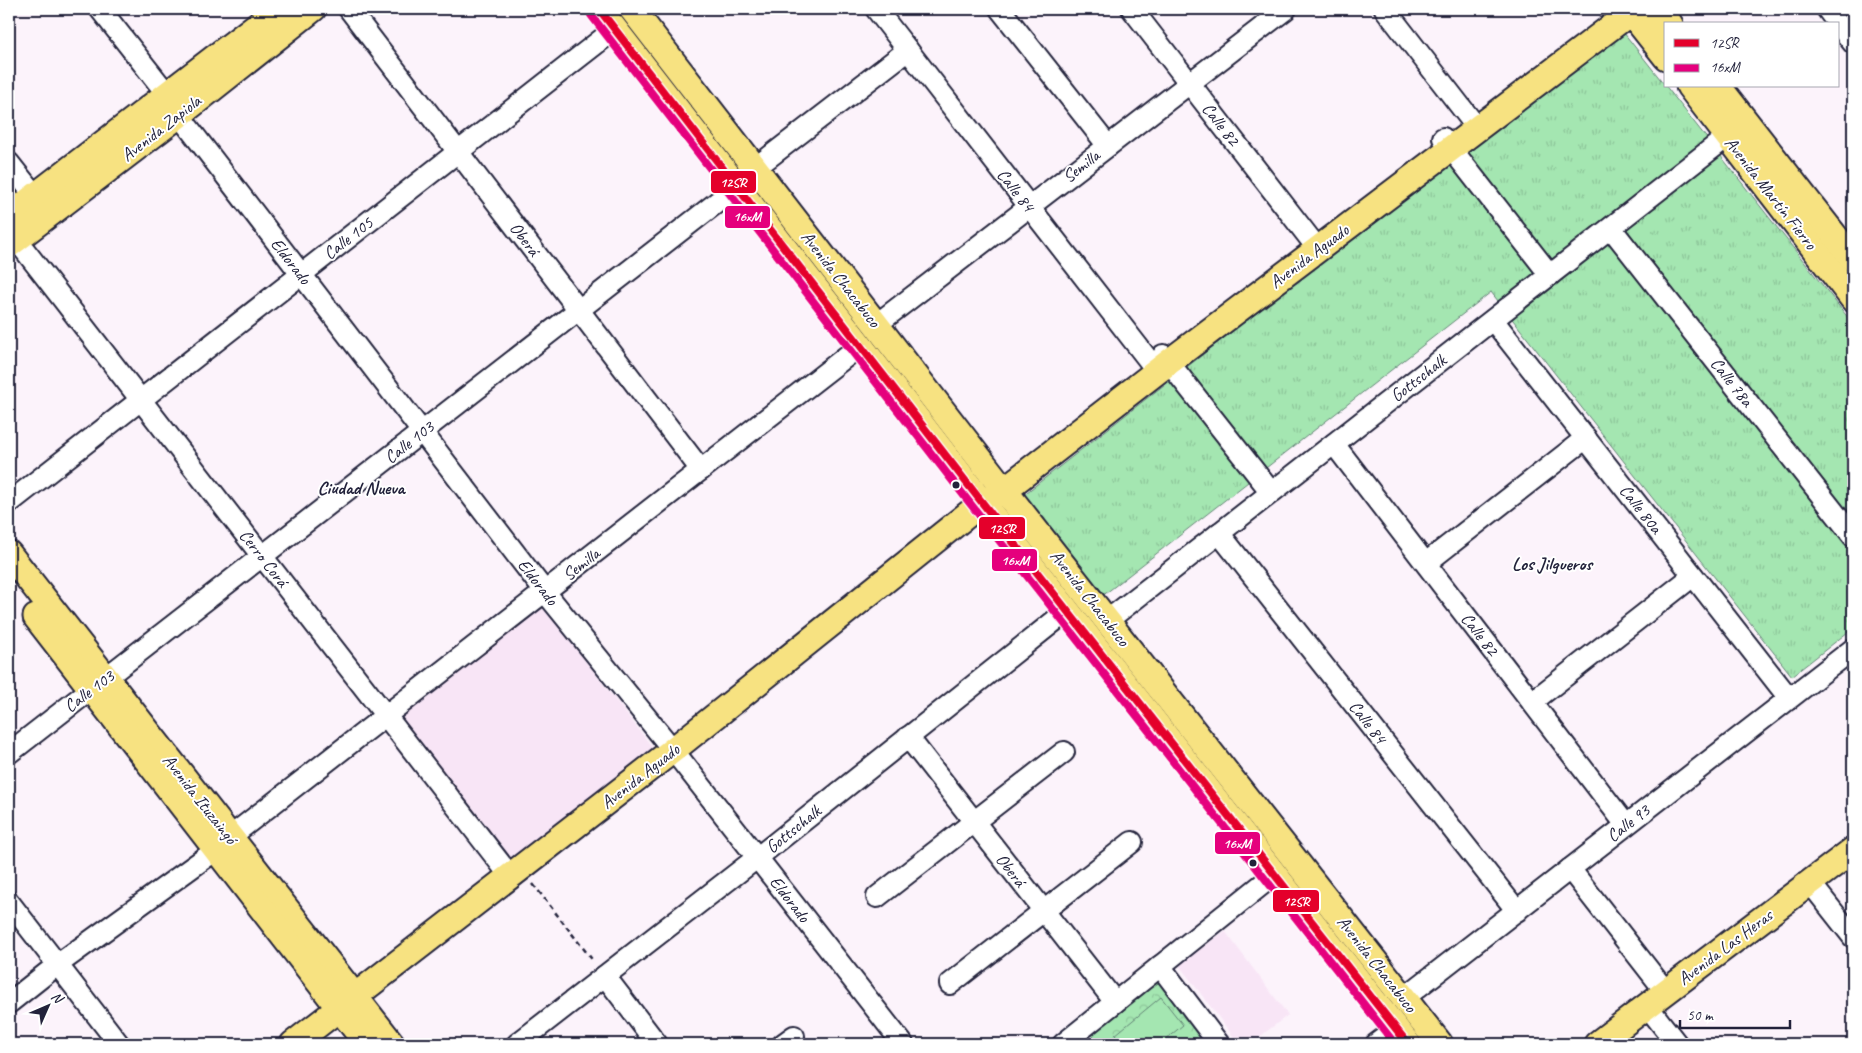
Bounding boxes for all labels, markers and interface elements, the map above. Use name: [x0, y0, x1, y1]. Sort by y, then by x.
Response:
legend: [1664, 22, 1840, 88]
text: 12SR: [1710, 34, 1740, 53]
text: 16xM: [1710, 58, 1741, 77]
street label: Avenida Zapiola: [117, 89, 206, 166]
street label: Calle 82: [1197, 98, 1246, 152]
street label: Avenida Martín Fierro: [1720, 132, 1823, 255]
street label: Semilla: [1058, 144, 1105, 187]
street label: Calle 84: [992, 164, 1041, 218]
line badge: 12SR: [710, 170, 757, 194]
text: 12SR: [720, 174, 748, 191]
line badge: 16xM: [724, 205, 771, 229]
text: 16xM: [733, 208, 763, 225]
street label: Calle 105: [319, 211, 378, 264]
street label: Oberá: [505, 218, 546, 262]
street label: Avenida Aguado: [1265, 218, 1354, 293]
street label: Avenida Chacabuco: [796, 226, 887, 333]
street label: Eldorado: [266, 233, 317, 290]
street label: Gottschalk: [1386, 349, 1451, 407]
street label: Calle 78a: [1706, 353, 1759, 412]
street label: Calle 103: [380, 415, 440, 468]
district label: Ciudad Nueva: [317, 476, 407, 500]
unlabelled marker: [951, 480, 961, 490]
street label: Calle 80a: [1615, 480, 1668, 539]
line badge: 12SR: [978, 516, 1026, 540]
text: 12SR: [989, 520, 1017, 537]
street label: Cerro Corá: [235, 525, 295, 593]
street label: Semilla: [558, 542, 605, 585]
street label: Avenida Chacabuco: [1045, 545, 1136, 652]
line badge: 16xM: [991, 548, 1038, 572]
text: 16xM: [1001, 552, 1031, 569]
district label: Los Jilgueros: [1512, 552, 1594, 576]
street label: Eldorado: [513, 554, 564, 611]
street label: Calle 82: [1456, 608, 1505, 662]
street label: Calle 103: [60, 664, 120, 717]
street label: Calle 84: [1344, 696, 1393, 750]
street label: Avenida Aguado: [596, 737, 685, 814]
street label: Avenida Ituzaingó: [158, 750, 244, 850]
street label: Calle 93: [1602, 798, 1656, 847]
street label: Gottschalk: [761, 799, 826, 858]
line badge: 16xM: [1214, 831, 1261, 855]
text: 16xM: [1223, 835, 1253, 852]
street label: Oberá: [991, 849, 1032, 893]
unlabelled marker: [1248, 858, 1258, 868]
street label: Eldorado: [765, 871, 816, 928]
line badge: 12SR: [1272, 889, 1320, 913]
text: 12SR: [1283, 893, 1311, 910]
street label: Avenida Las Heras: [1673, 903, 1778, 990]
street label: Avenida Chacabuco: [1332, 911, 1423, 1018]
north arrow: [22, 980, 72, 1030]
text: N: [48, 988, 68, 1008]
scale bar: [1680, 998, 1790, 1030]
text: 50 m: [1687, 1006, 1714, 1025]

